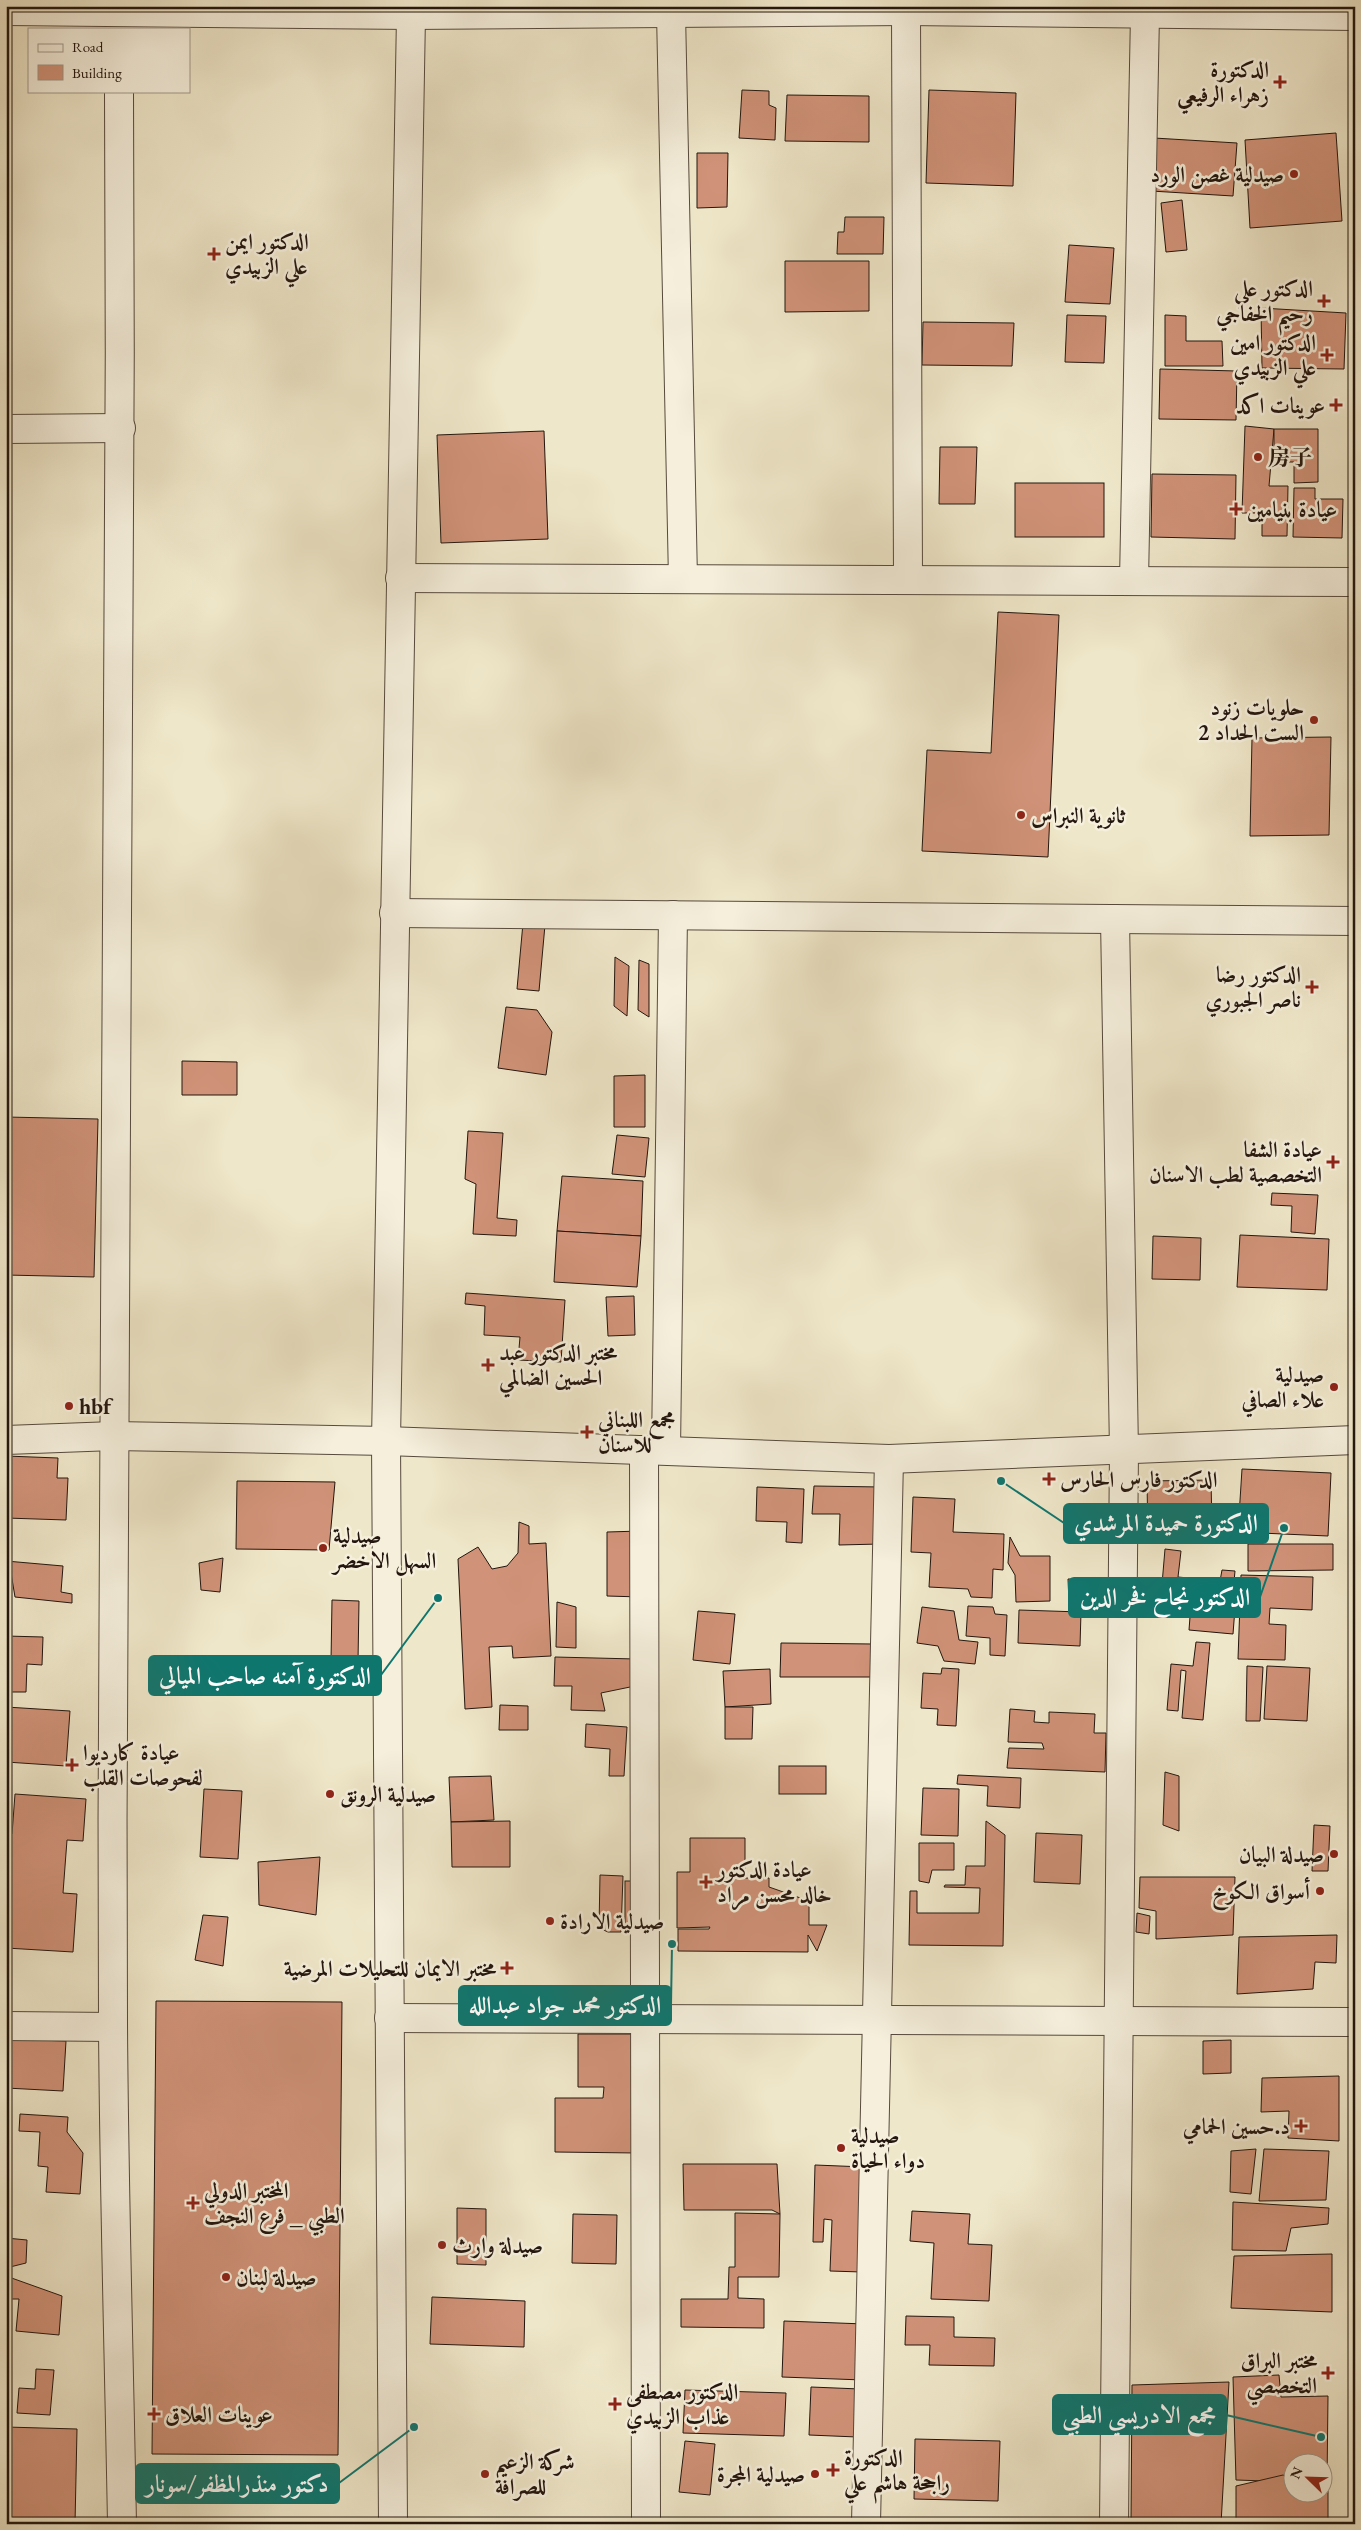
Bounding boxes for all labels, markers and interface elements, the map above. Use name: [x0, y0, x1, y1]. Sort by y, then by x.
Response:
legend: [28, 28, 190, 92]
text: Road: [72, 37, 104, 56]
place label: الدكتورة زهراء الرفيعي: [1177, 55, 1269, 115]
text: Building: [72, 63, 122, 82]
marker: الدكتورة زهراء الرفيعي: [1273, 75, 1287, 89]
place label: صيدلية غصن الورد: [1150, 160, 1284, 189]
marker: صيدلية غصن الورد: [1288, 168, 1300, 180]
place label: الدكتور ايمن علي الزبيدي: [225, 227, 309, 288]
marker: الدكتور ايمن علي الزبيدي: [207, 247, 221, 261]
place label: الدكتور علي رحيم الخفاجي: [1215, 274, 1313, 336]
marker: الدكتور علي رحيم الخفاجي: [1317, 294, 1331, 308]
place label: الدكتور امين علي الزبيدي: [1230, 328, 1316, 389]
marker: الدكتور امين علي الزبيدي: [1320, 348, 1334, 362]
place label: عوينات اكد: [1236, 391, 1325, 420]
marker: عوينات اكد: [1329, 398, 1343, 412]
place label: 房子: [1268, 443, 1312, 472]
marker: 房子: [1252, 451, 1264, 463]
place label: عيادة بنيامين: [1247, 495, 1337, 524]
marker: عيادة بنيامين: [1229, 502, 1243, 516]
place label: حلويات زنود الست الحداد 2: [1198, 693, 1304, 747]
marker: حلويات زنود الست الحداد 2: [1308, 714, 1320, 726]
place label: ثانوية النبراس: [1031, 801, 1126, 830]
marker: ثانوية النبراس: [1015, 809, 1027, 821]
place label: الدكتور رضا ناصر الجبوري: [1205, 960, 1301, 1018]
marker: الدكتور رضا ناصر الجبوري: [1305, 980, 1319, 994]
place label: عيادة الشفا التخصصية لطب الاسنان: [1149, 1135, 1322, 1189]
marker: عيادة الشفا التخصصية لطب الاسنان: [1326, 1155, 1340, 1169]
place label: مختبر الدكتور عبد الحسين الضالمي: [499, 1338, 618, 1398]
marker: مختبر الدكتور عبد الحسين الضالمي: [481, 1358, 495, 1372]
place label: صيدلية علاء الصافي: [1240, 1360, 1324, 1418]
marker: صيدلية علاء الصافي: [1328, 1381, 1340, 1393]
place label: hbf: [79, 1392, 114, 1421]
marker: hbf: [63, 1400, 75, 1412]
place label: مجمع اللبناني للاسنان: [597, 1405, 675, 1459]
marker: مجمع اللبناني للاسنان: [580, 1425, 594, 1439]
place label: الدكتور فارس الحارس: [1060, 1465, 1217, 1494]
marker: الدكتور فارس الحارس: [1042, 1472, 1056, 1486]
callout: الدكتورة حميدة المرشدي: [1064, 1504, 1268, 1543]
text: الدكتورة حميدة المرشدي: [1074, 1507, 1258, 1542]
place label: صيدلية السهل الاخضر: [330, 1521, 436, 1576]
marker: صيدلية السهل الاخضر: [317, 1542, 329, 1554]
callout: الدكتور نجاح فخر الدين: [1069, 1578, 1260, 1617]
text: الدكتور نجاح فخر الدين: [1080, 1581, 1250, 1619]
callout: الدكتورة آمنه صاحب الميالي: [149, 1656, 381, 1695]
text: الدكتورة آمنه صاحب الميالي: [158, 1660, 371, 1695]
place label: عيادة كارديوا لفحوصات القلب: [83, 1738, 203, 1792]
marker: عيادة كارديوا لفحوصات القلب: [65, 1758, 79, 1772]
place label: صيدلية الرونق: [340, 1780, 436, 1809]
marker: صيدلية الرونق: [324, 1788, 336, 1800]
place label: صيدلة البيان: [1239, 1840, 1324, 1869]
marker: صيدلة البيان: [1328, 1848, 1340, 1860]
place label: عيادة الدكتور خالد محسن مراد: [714, 1855, 832, 1911]
marker: عيادة الدكتور خالد محسن مراد: [699, 1875, 713, 1889]
place label: أسواق الكوخ: [1212, 1876, 1311, 1911]
marker: أسواق الكوخ: [1314, 1885, 1326, 1897]
place label: صيدلية الارادة: [560, 1907, 664, 1936]
marker: صيدلية الارادة: [544, 1915, 556, 1927]
place label: مختبر الايمان للتحليلات المرضية: [284, 1954, 497, 1983]
marker: مختبر الايمان للتحليلات المرضية: [500, 1961, 514, 1975]
callout: الدكتور محمد جواد عبدالله: [459, 1986, 671, 2025]
text: الدكتور محمد جواد عبدالله: [469, 1989, 661, 2020]
place label: د.حسين الحمامي: [1182, 2112, 1290, 2145]
marker: د.حسين الحمامي: [1294, 2119, 1308, 2133]
place label: صيدلية دواء الحياة: [851, 2121, 925, 2175]
marker: صيدلية دواء الحياة: [835, 2142, 847, 2154]
place label: المختبر الدولي الطبي _ فرع النجف: [203, 2176, 345, 2236]
marker: المختبر الدولي الطبي _ فرع النجف: [186, 2196, 200, 2210]
place label: صيدلة وارث: [452, 2231, 543, 2260]
marker: صيدلة وارث: [436, 2239, 448, 2251]
place label: صيدلة لبنان: [236, 2263, 317, 2292]
marker: صيدلة لبنان: [220, 2271, 232, 2283]
place label: مختبر البراق التخصصي: [1240, 2346, 1318, 2406]
marker: مختبر البراق التخصصي: [1321, 2366, 1335, 2380]
place label: الدكتور مصطفى عذاب الزبيدي: [625, 2377, 738, 2435]
callout: مجمع الادريسي الطبي: [1053, 2395, 1226, 2434]
marker: الدكتور مصطفى عذاب الزبيدي: [608, 2397, 622, 2411]
text: مجمع الادريسي الطبي: [1062, 2399, 1216, 2437]
place label: عوينات العلاق: [165, 2400, 273, 2429]
marker: عوينات العلاق: [147, 2407, 161, 2421]
place label: الدكتورة راجحة هاشم علي: [843, 2443, 950, 2504]
place label: شركة الزعيم للصرافة: [495, 2447, 575, 2501]
north arrow: [1284, 2452, 1334, 2502]
place label: صيدلية المجرة: [717, 2460, 805, 2489]
marker: الدكتورة راجحة هاشم علي: [826, 2463, 840, 2477]
callout: دكتور منذرالمظفر/سونار: [136, 2464, 339, 2503]
text: N: [1286, 2464, 1307, 2482]
text: دكتور منذرالمظفر/سونار: [143, 2468, 328, 2499]
marker: شركة الزعيم للصرافة: [479, 2468, 491, 2480]
marker: صيدلية المجرة: [809, 2468, 821, 2480]

